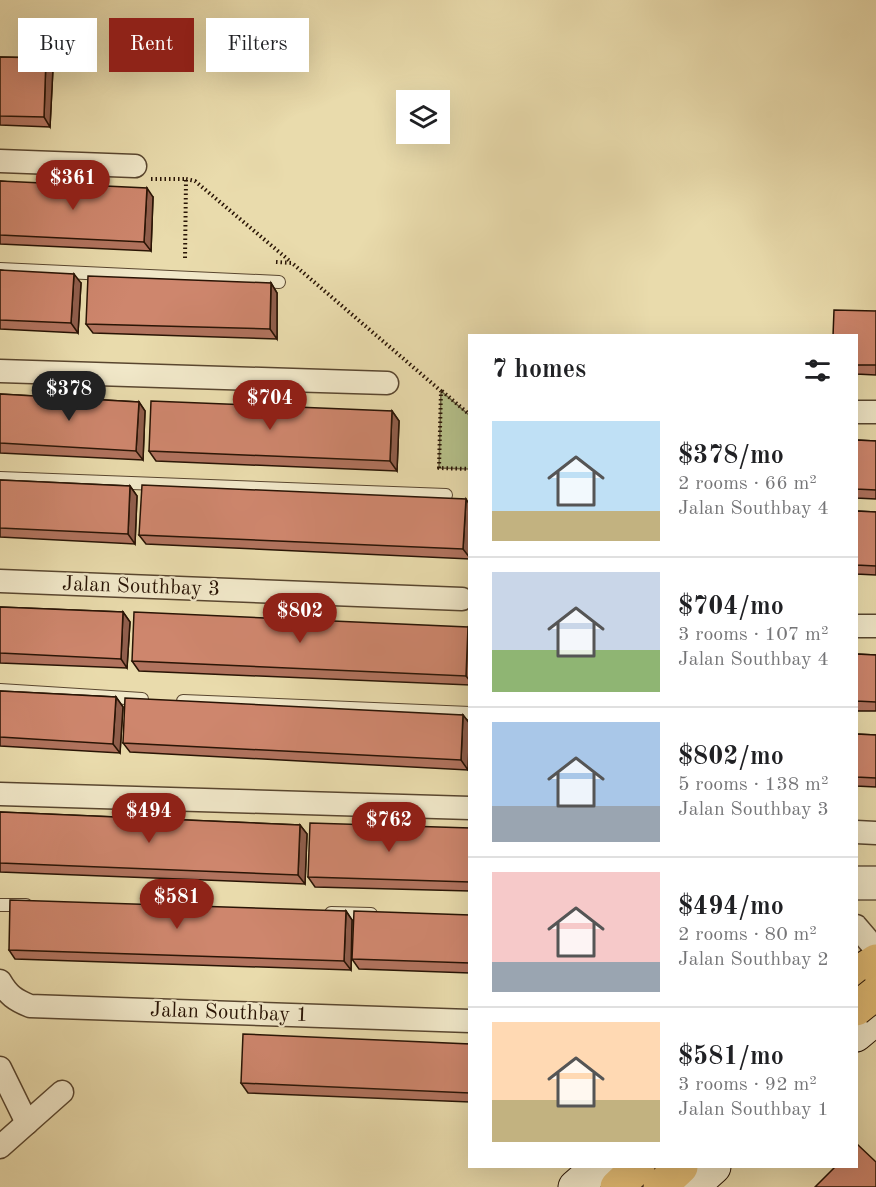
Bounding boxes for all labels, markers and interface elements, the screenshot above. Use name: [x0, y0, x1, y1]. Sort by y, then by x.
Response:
chip: Buy: [18, 18, 97, 72]
chip: Rent: [109, 18, 194, 72]
chip: Filters: [206, 18, 309, 72]
map controls: [396, 90, 450, 144]
button: layers: [396, 90, 450, 144]
pin: $361: [37, 160, 109, 211]
text: $361: [50, 169, 96, 189]
icon: filters: [801, 354, 834, 387]
text: 7 homes: [492, 357, 586, 383]
pin: $378: [33, 371, 105, 422]
text: $378: [46, 380, 92, 400]
pin: $704: [234, 380, 306, 431]
text: $704: [247, 389, 293, 409]
text: $378/mo: [678, 443, 784, 469]
icon: home: [540, 445, 612, 517]
text: 2 rooms · 66 m²: [678, 474, 817, 494]
text: Jalan Southbay 4: [678, 499, 829, 519]
street label: Jalan Southbay 3: [61, 574, 221, 600]
pin: $802: [264, 593, 336, 644]
text: $704/mo: [678, 594, 784, 620]
icon: home: [540, 596, 612, 668]
text: $802: [277, 602, 323, 622]
text: 3 rooms · 107 m²: [678, 625, 828, 645]
text: Jalan Southbay 4: [678, 650, 829, 670]
text: $802/mo: [678, 744, 784, 770]
icon: home: [540, 746, 612, 818]
text: 5 rooms · 138 m²: [678, 775, 828, 795]
pin: $494: [113, 793, 185, 844]
text: Jalan Southbay 3: [678, 800, 829, 820]
text: $494: [126, 802, 172, 822]
pin: $762: [353, 802, 425, 853]
text: $762: [366, 811, 412, 831]
pin: $581: [141, 879, 213, 930]
text: $581: [154, 888, 200, 908]
text: $494/mo: [678, 894, 784, 920]
icon: home: [540, 896, 612, 968]
text: 2 rooms · 80 m²: [678, 925, 817, 945]
text: Jalan Southbay 2: [678, 950, 829, 970]
street label: Jalan Southbay 1: [149, 1000, 309, 1026]
text: $581/mo: [678, 1044, 784, 1070]
icon: home: [540, 1046, 612, 1118]
text: 3 rooms · 92 m²: [678, 1075, 817, 1095]
text: Jalan Southbay 1: [678, 1100, 829, 1120]

